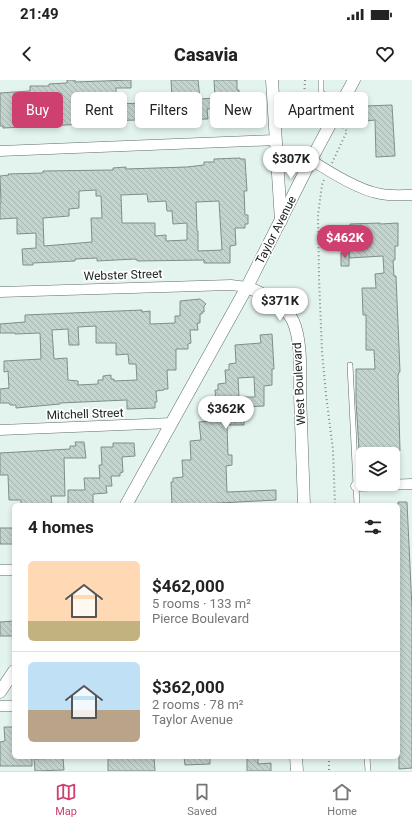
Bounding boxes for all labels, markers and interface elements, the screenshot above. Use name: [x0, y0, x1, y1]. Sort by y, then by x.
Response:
text: 21:49: [20, 5, 59, 23]
icon: back: [16, 43, 38, 65]
icon: heart: [374, 43, 396, 65]
text: Casavia: [174, 44, 238, 65]
chip: Buy: [12, 92, 63, 128]
chip: Rent: [71, 92, 127, 128]
chip: Filters: [135, 92, 202, 128]
chip: New: [210, 92, 266, 128]
chip: Apartment: [274, 92, 368, 128]
pin: $307K: [263, 146, 319, 180]
text: $307K: [272, 151, 310, 166]
street label: Taylor Avenue: [253, 194, 299, 266]
pin: $462K: [317, 225, 373, 259]
text: $462K: [326, 230, 364, 245]
street label: Webster Street: [83, 267, 163, 283]
pin: $371K: [252, 288, 308, 322]
text: $371K: [261, 293, 299, 308]
street label: West Boulevard: [290, 342, 308, 426]
pin: $362K: [198, 396, 254, 430]
text: $362K: [207, 401, 245, 416]
street label: Mitchell Street: [46, 406, 124, 422]
map controls: [356, 447, 400, 491]
button: layers: [356, 447, 400, 491]
icon: filters: [362, 516, 384, 538]
text: 4 homes: [28, 517, 94, 537]
text: $462,000: [152, 576, 224, 596]
icon: home: [60, 577, 108, 625]
text: 5 rooms · 133 m²: [152, 596, 251, 611]
text: Pierce Boulevard: [152, 611, 249, 626]
text: $362,000: [152, 677, 224, 697]
icon: home: [60, 678, 108, 726]
text: 2 rooms · 78 m²: [152, 697, 244, 712]
text: Taylor Avenue: [152, 712, 233, 727]
tab: Map: [55, 781, 77, 818]
tab: Saved: [187, 781, 217, 818]
tab: Home: [327, 781, 357, 818]

